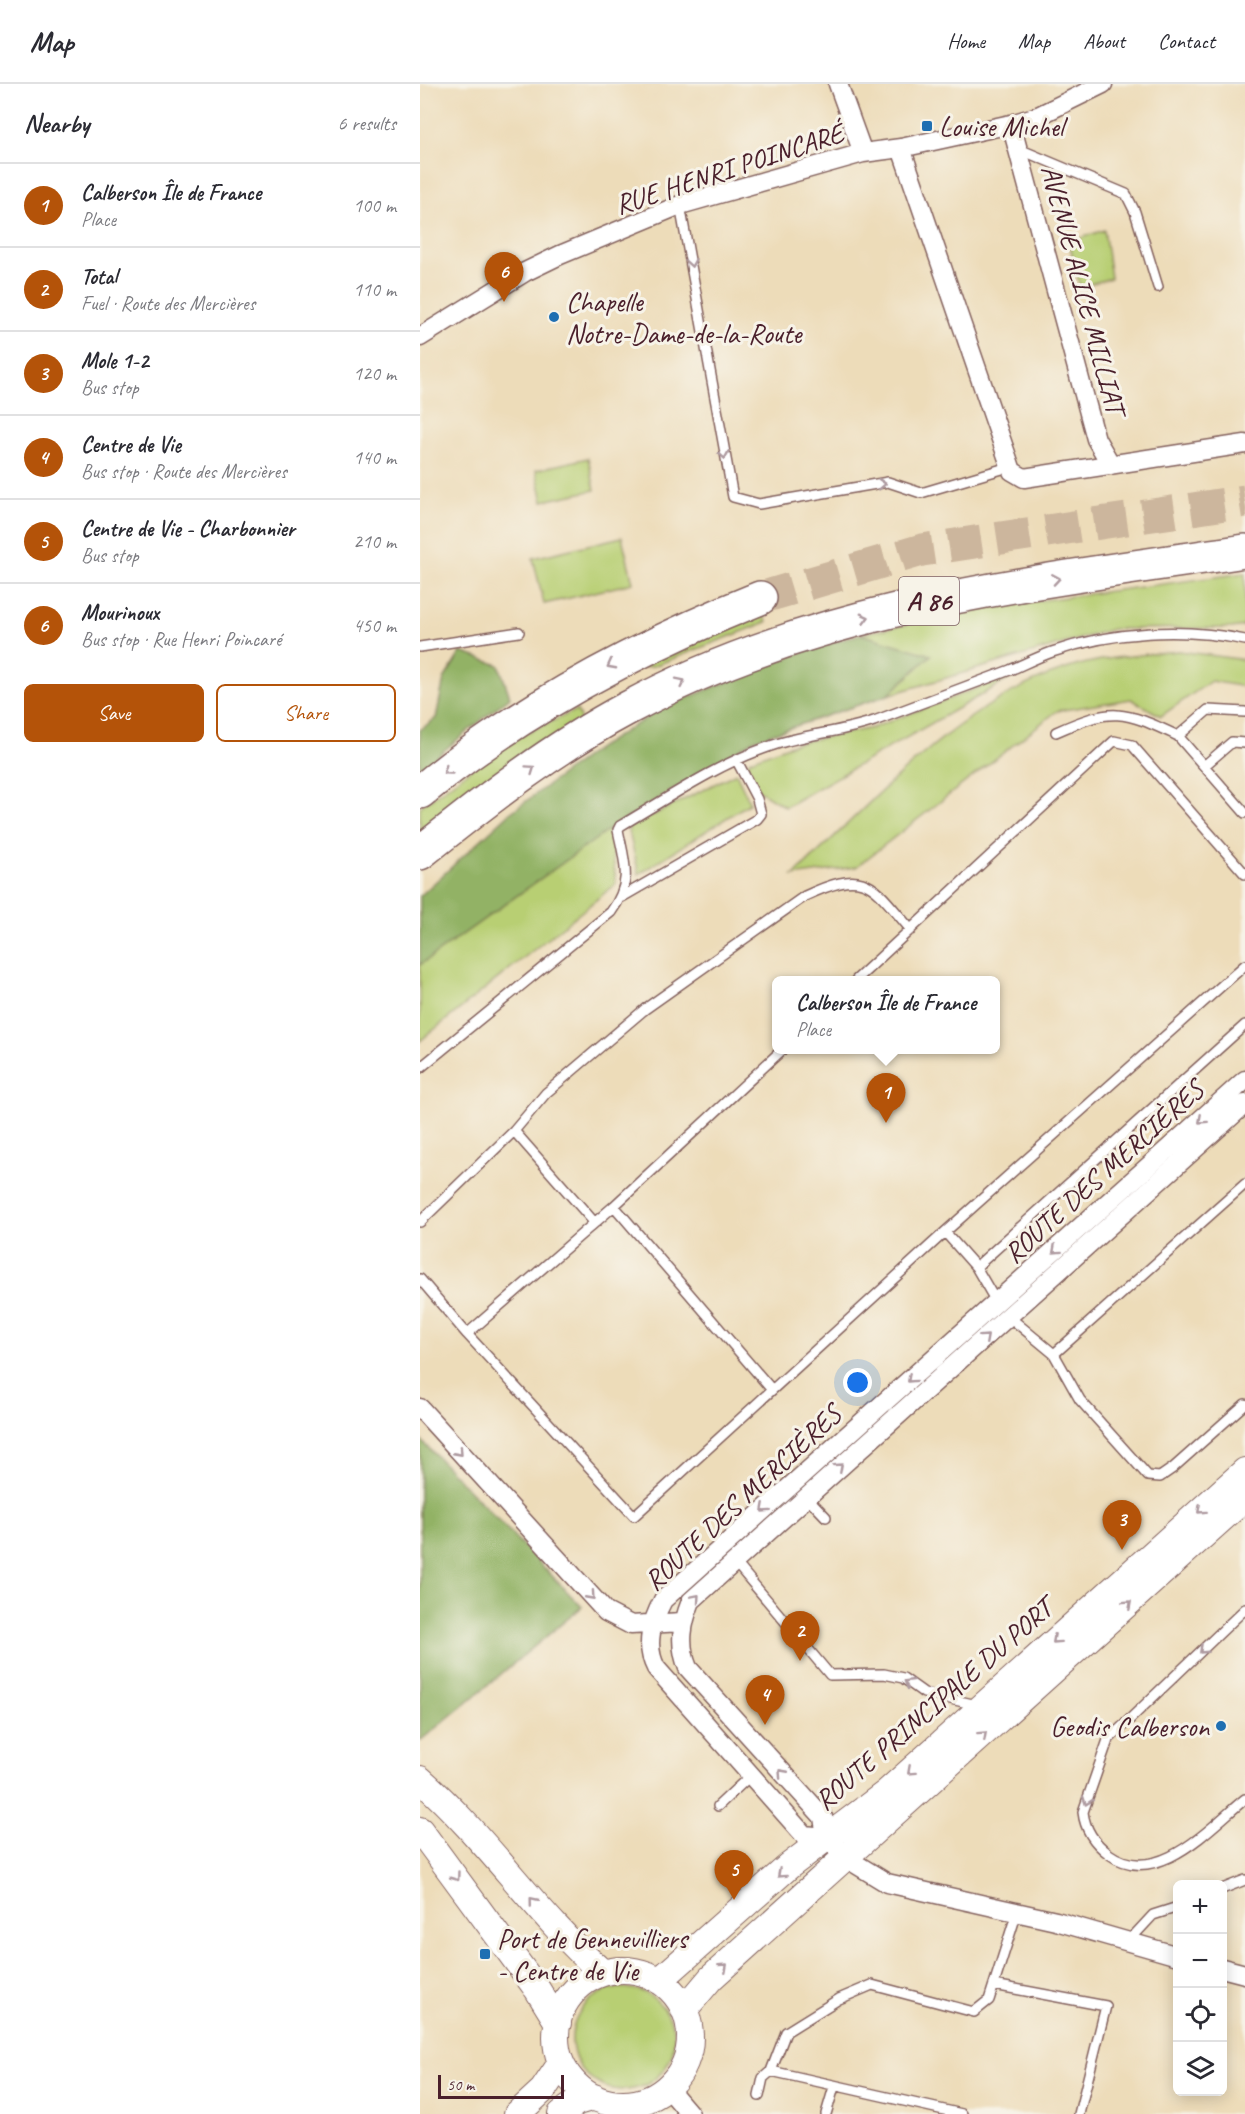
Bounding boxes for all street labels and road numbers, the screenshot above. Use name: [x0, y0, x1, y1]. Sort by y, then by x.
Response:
street label: RUE HENRI POINCARÉ: [610, 114, 851, 222]
street label: AVENUE ALICE MILLIAT: [1034, 161, 1135, 424]
road number: A 86: [899, 577, 959, 625]
street label: ROUTE DES MERCIÈRES: [996, 1070, 1213, 1270]
street label: ROUTE DES MERCIÈRES: [636, 1395, 851, 1598]
street label: ROUTE PRINCIPALE DU PORT: [807, 1587, 1065, 1817]

